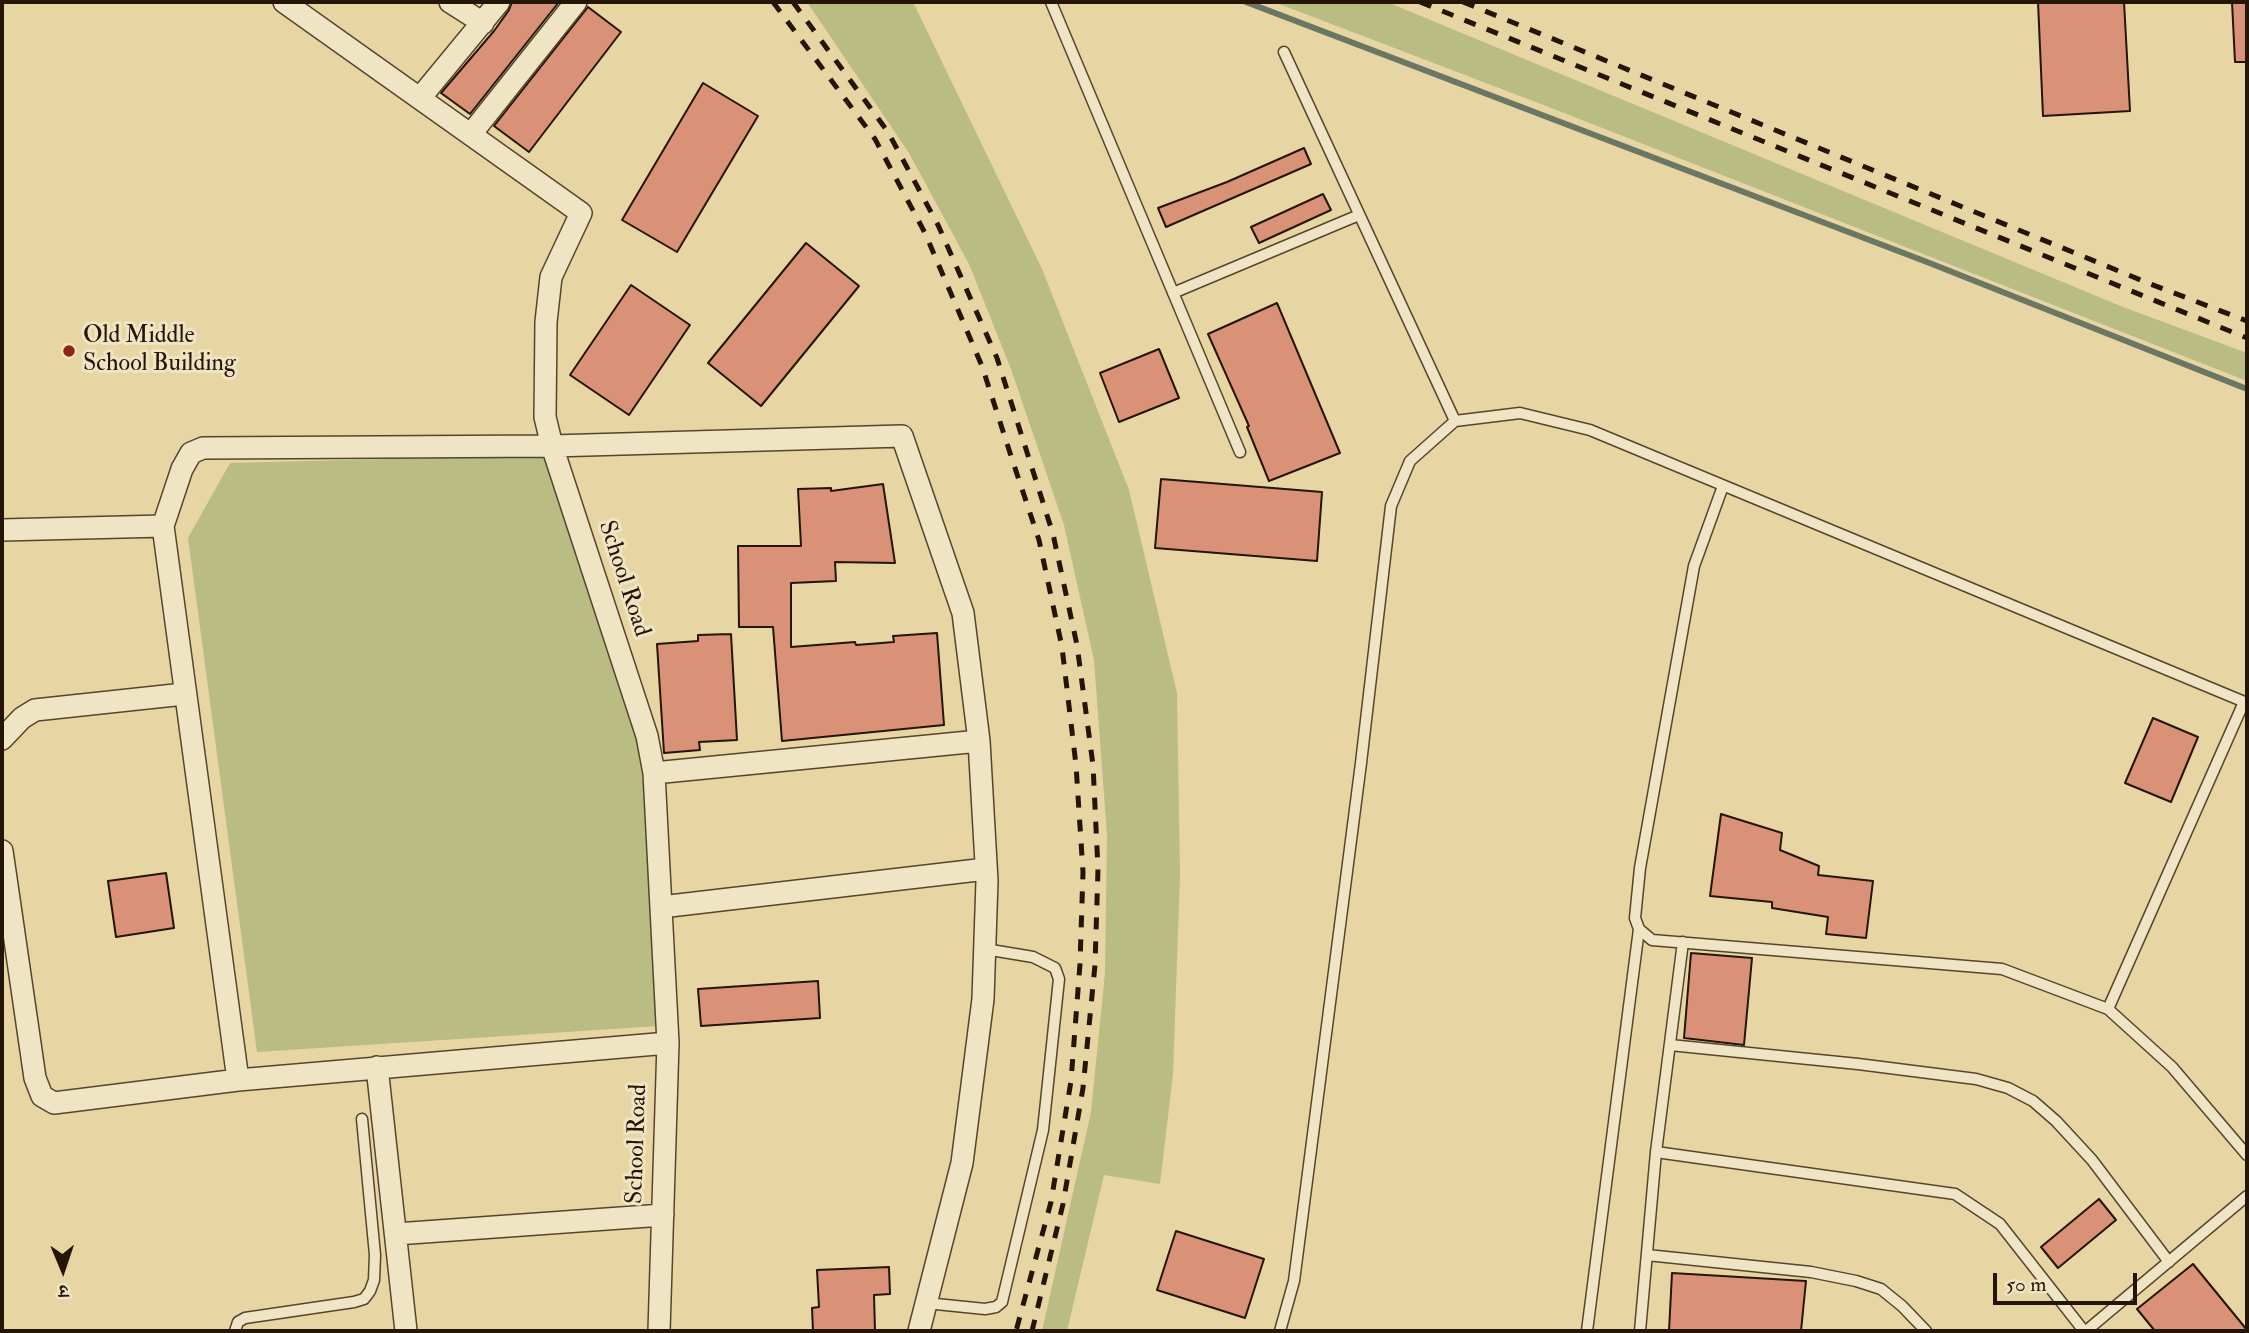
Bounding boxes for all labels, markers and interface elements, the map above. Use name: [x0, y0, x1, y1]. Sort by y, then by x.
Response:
place label: Old Middle School Building: [83, 323, 236, 379]
marker: Old Middle School Building: [61, 343, 77, 359]
street label: School Road: [591, 517, 655, 641]
street label: School Road: [622, 1084, 654, 1204]
north arrow: [28, 1235, 98, 1305]
scale bar: [1997, 1260, 2140, 1304]
text: 50 m: [2006, 1271, 2047, 1298]
text: उ: [58, 1279, 69, 1303]

